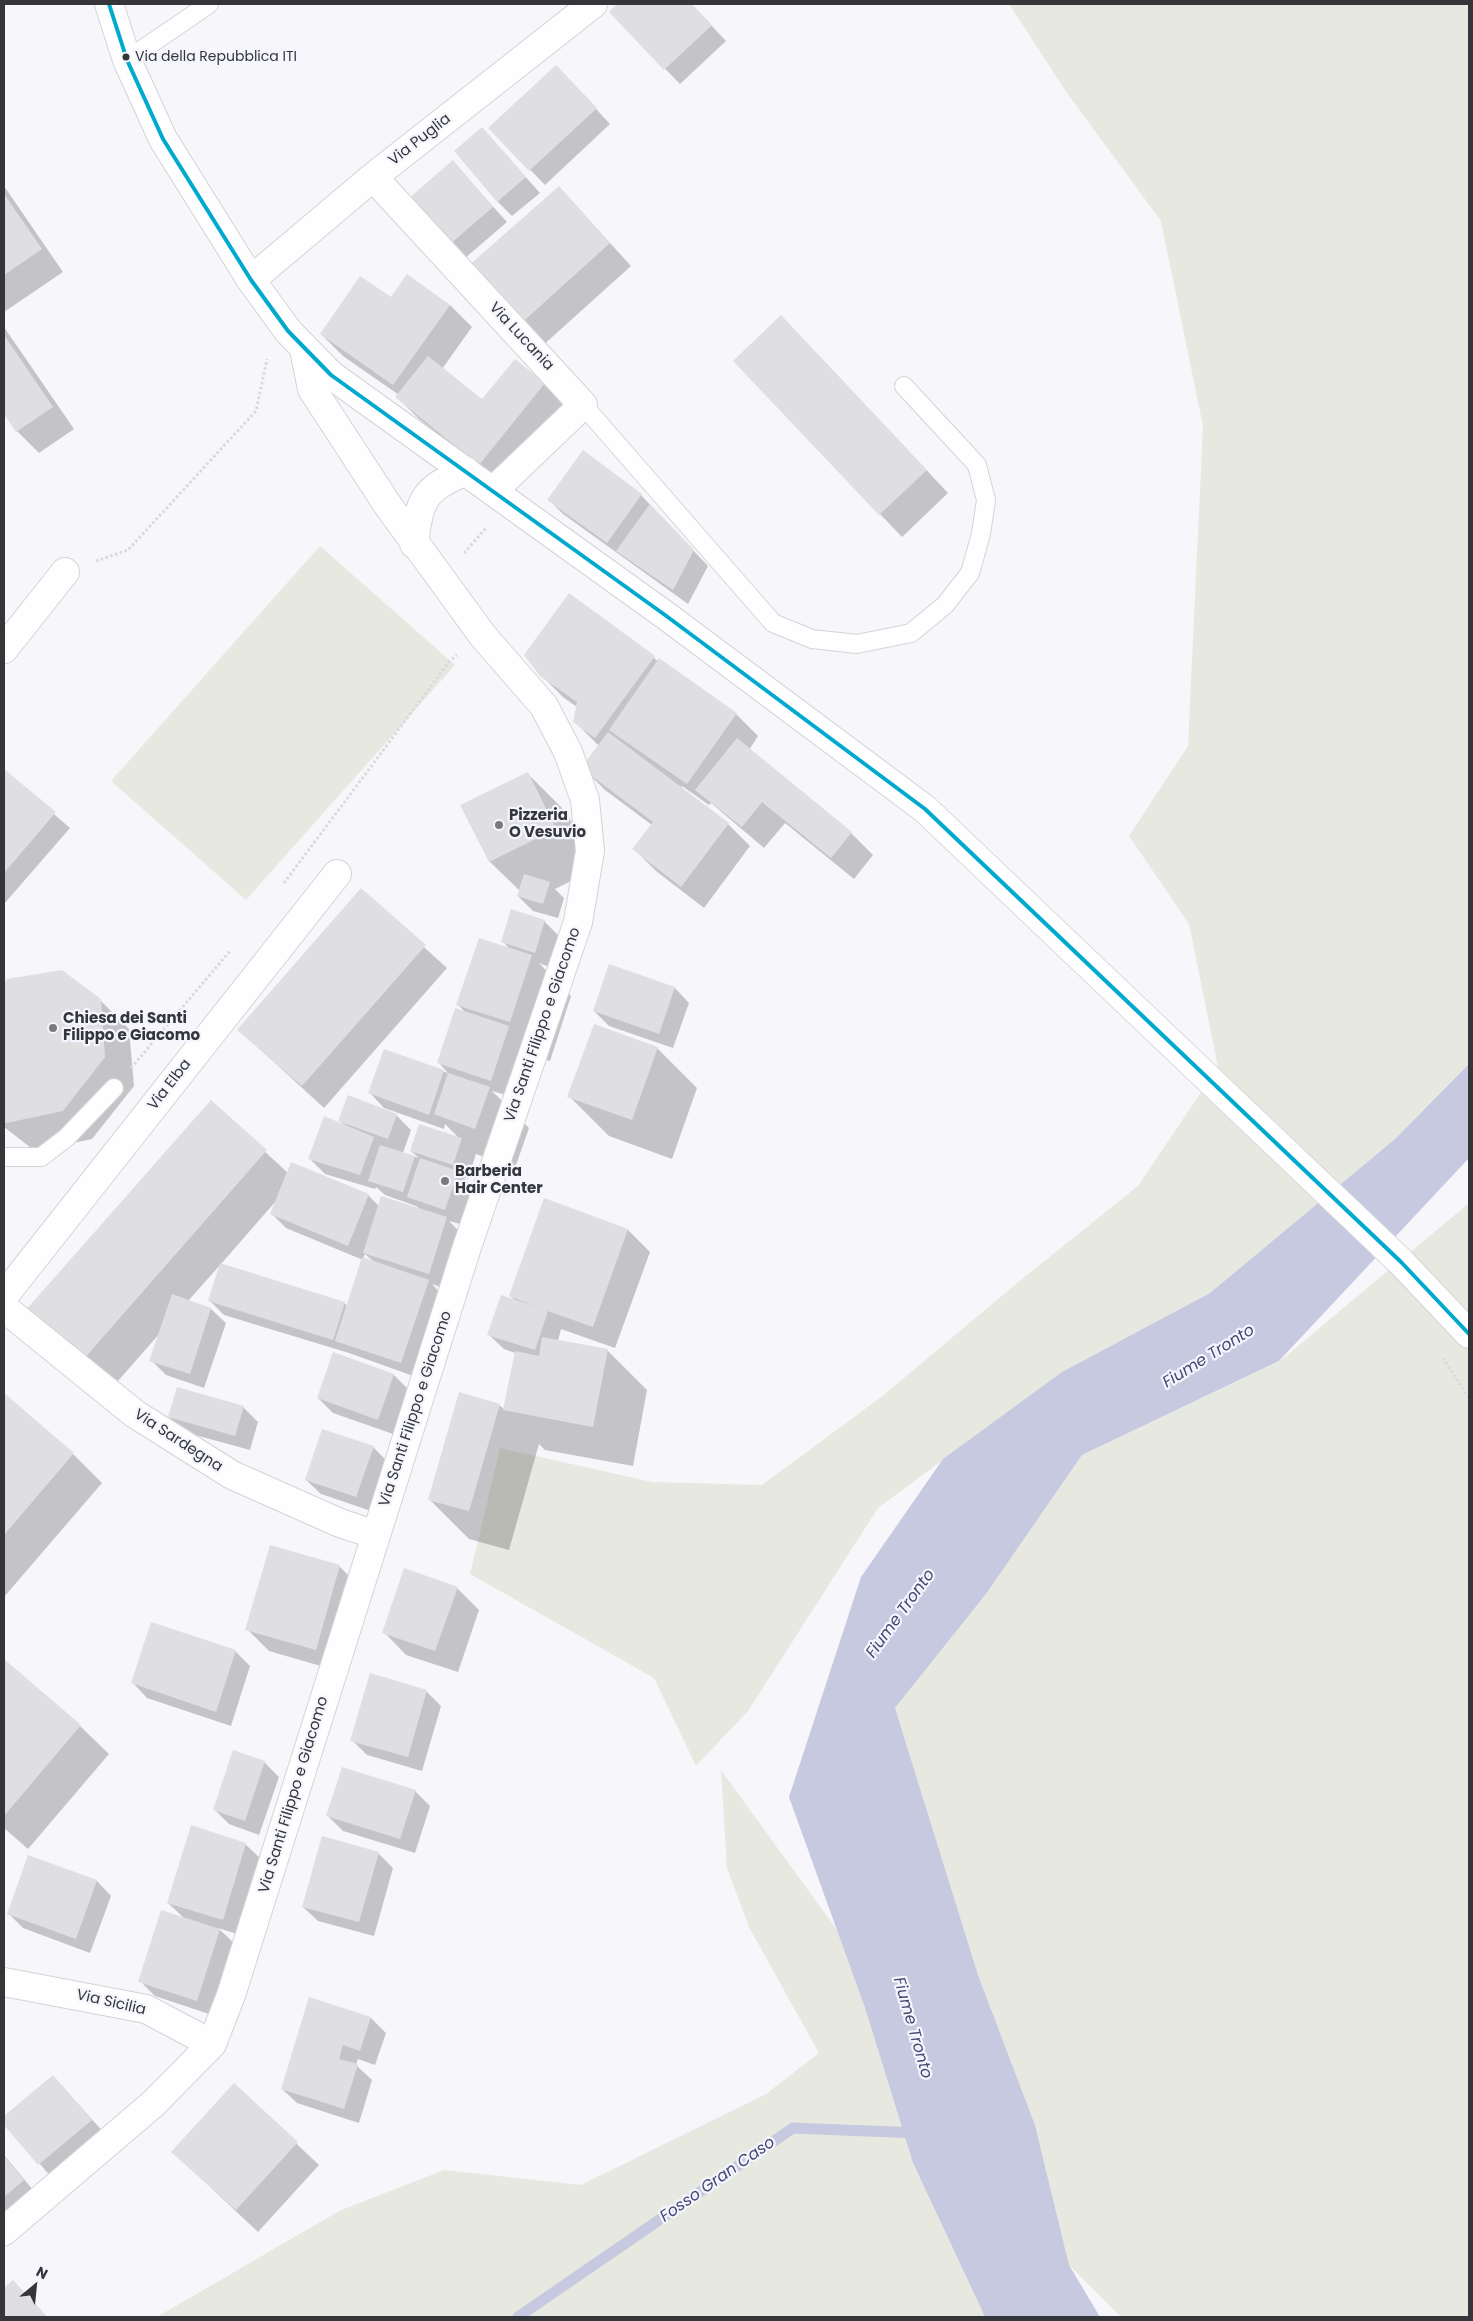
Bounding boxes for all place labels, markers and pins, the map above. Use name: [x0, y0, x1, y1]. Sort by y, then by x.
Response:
place label: Via della Repubblica ITI: [135, 49, 297, 65]
marker: Via della Repubblica ITI: [121, 52, 131, 62]
place label: Pizzeria O Vesuvio: [509, 807, 586, 842]
marker: Pizzeria O Vesuvio: [493, 819, 505, 831]
place label: Chiesa dei Santi Filippo e Giacomo: [63, 1010, 200, 1045]
marker: Chiesa dei Santi Filippo e Giacomo: [47, 1022, 59, 1034]
place label: Barberia Hair Center: [455, 1163, 543, 1198]
marker: Barberia Hair Center: [439, 1175, 451, 1187]

